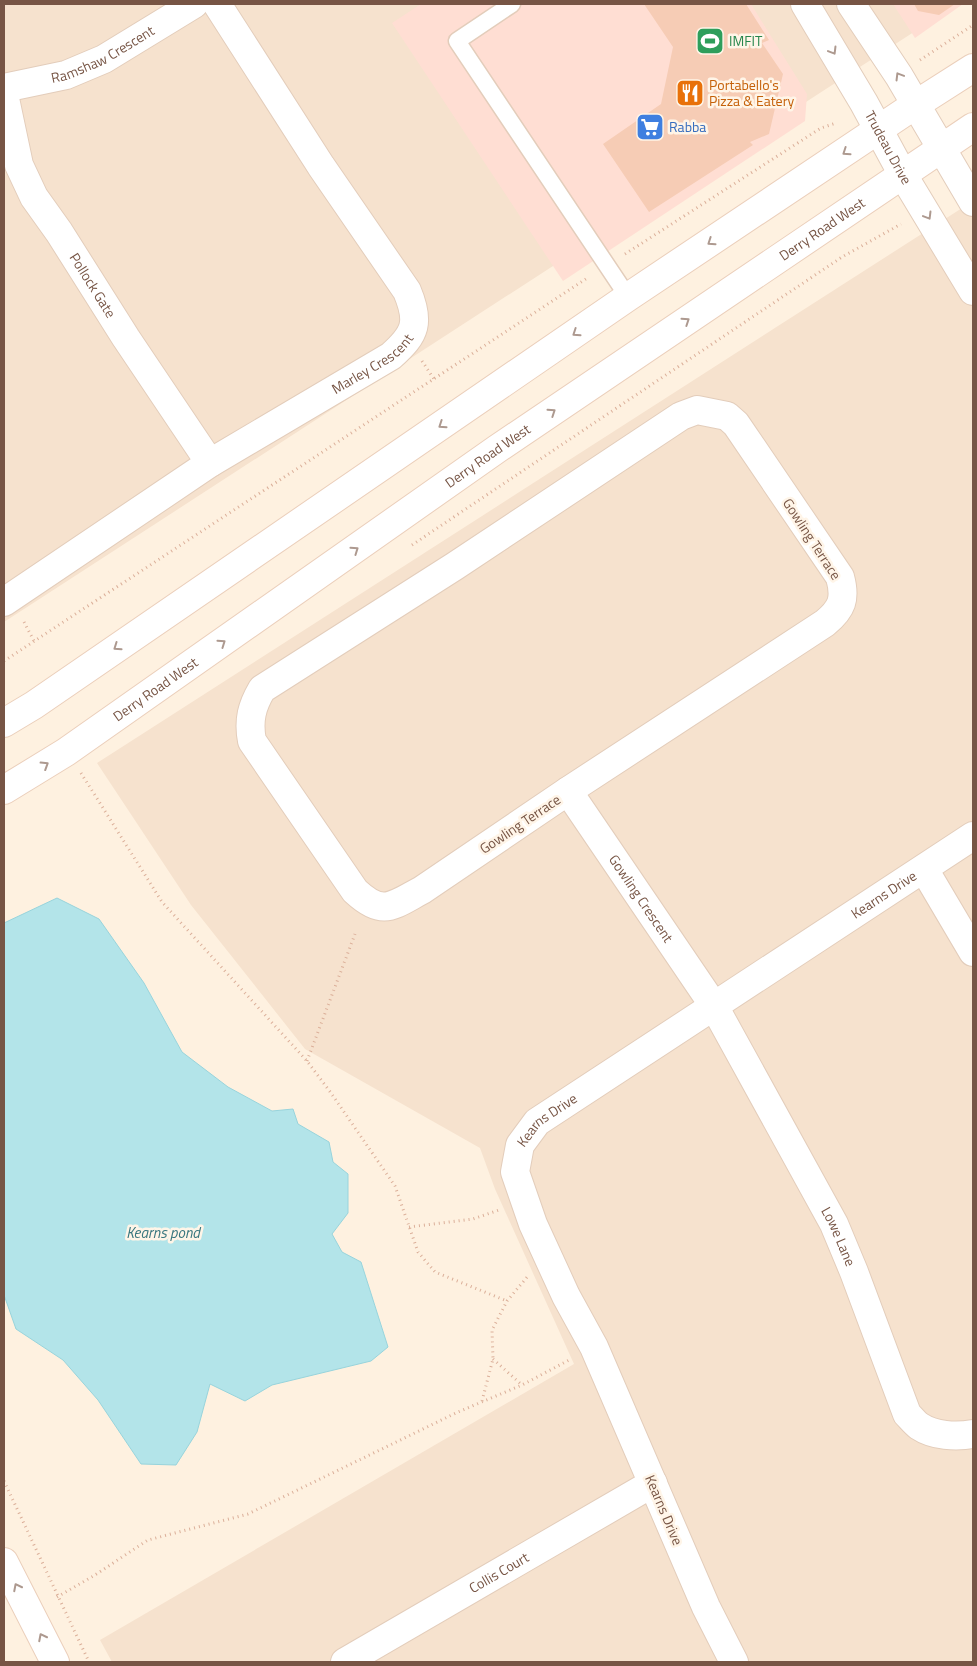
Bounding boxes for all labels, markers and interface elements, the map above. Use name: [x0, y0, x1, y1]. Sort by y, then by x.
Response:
street label: Ramshaw Crescent: [49, 20, 158, 88]
sports icon: IMFIT: [695, 26, 725, 56]
place label: IMFIT: [729, 30, 763, 51]
one-way arrow: [827, 46, 837, 55]
one-way arrow: [895, 72, 905, 81]
place label: Portabello's Pizza & Eatery: [709, 74, 794, 111]
restaurant icon: Portabello's Pizza & Eatery: [675, 78, 705, 108]
street label: Trudeau Drive: [860, 107, 917, 188]
supermarket icon: Rabba: [635, 112, 665, 142]
place label: Rabba: [669, 116, 706, 137]
one-way arrow: [842, 146, 851, 156]
street label: Derry Road West: [775, 192, 869, 265]
one-way arrow: [921, 211, 931, 220]
one-way arrow: [707, 236, 716, 246]
street label: Pollock Gate: [65, 249, 122, 322]
one-way arrow: [680, 318, 690, 327]
one-way arrow: [572, 327, 582, 336]
street label: Marley Crescent: [327, 329, 418, 399]
one-way arrow: [546, 409, 555, 418]
street label: Derry Road West: [440, 418, 534, 493]
one-way arrow: [438, 419, 448, 428]
street label: Gowling Terrace: [778, 494, 847, 584]
one-way arrow: [349, 547, 359, 556]
one-way arrow: [216, 640, 226, 649]
one-way arrow: [114, 641, 123, 650]
street label: Derry Road West: [108, 651, 202, 726]
one-way arrow: [40, 761, 49, 771]
street label: Gowling Terrace: [475, 789, 564, 858]
street label: Gowling Crescent: [604, 850, 679, 946]
street label: Kearns Drive: [847, 865, 920, 923]
street label: Kearns Drive: [511, 1088, 581, 1151]
street label: Lowe Lane: [816, 1203, 861, 1269]
water label: Kearns pond: [126, 1221, 201, 1244]
street label: Kearns Drive: [640, 1471, 689, 1548]
street label: Collis Court: [465, 1546, 533, 1598]
one-way arrow: [13, 1583, 23, 1592]
one-way arrow: [38, 1634, 48, 1643]

